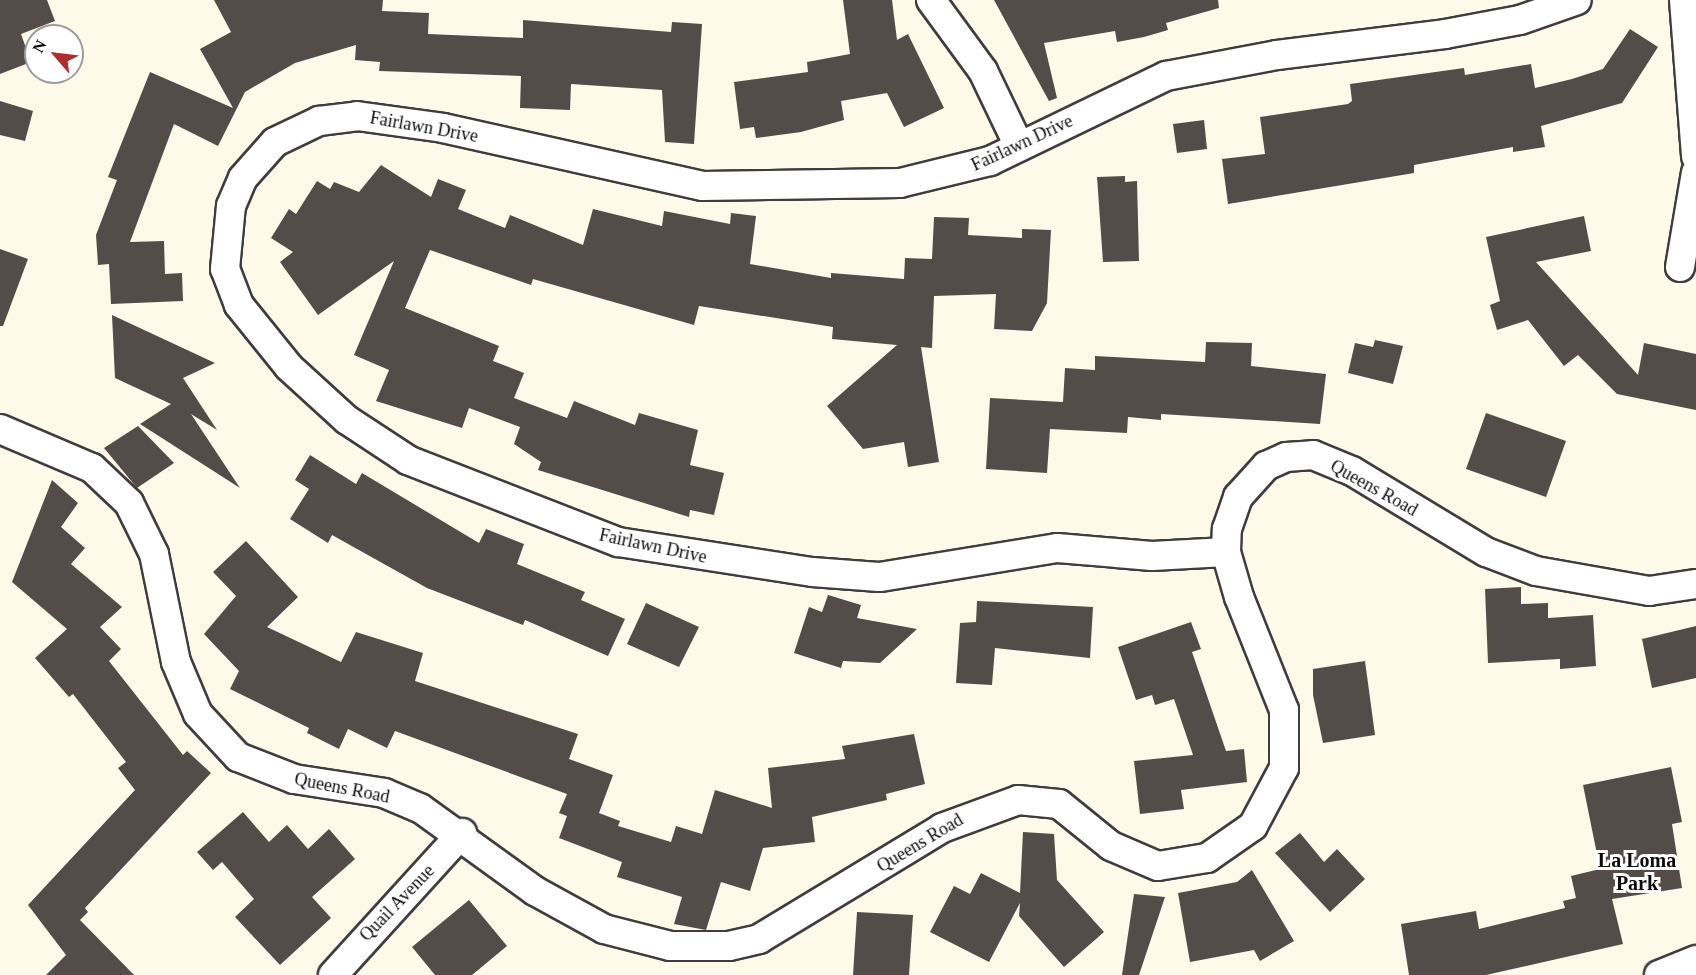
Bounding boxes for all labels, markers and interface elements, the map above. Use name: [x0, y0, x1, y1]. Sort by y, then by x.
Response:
north arrow: [24, 24, 84, 84]
text: N: [29, 37, 50, 55]
street label: Fairlawn Drive: [368, 107, 480, 147]
street label: Fairlawn Drive: [968, 110, 1076, 176]
street label: Queens Road: [1327, 455, 1421, 521]
street label: Fairlawn Drive: [597, 524, 709, 568]
street label: Queens Road: [293, 768, 391, 808]
street label: Queens Road: [873, 809, 967, 877]
district label: La Loma Park: [1598, 848, 1676, 895]
street label: Quail Avenue: [355, 860, 439, 946]

